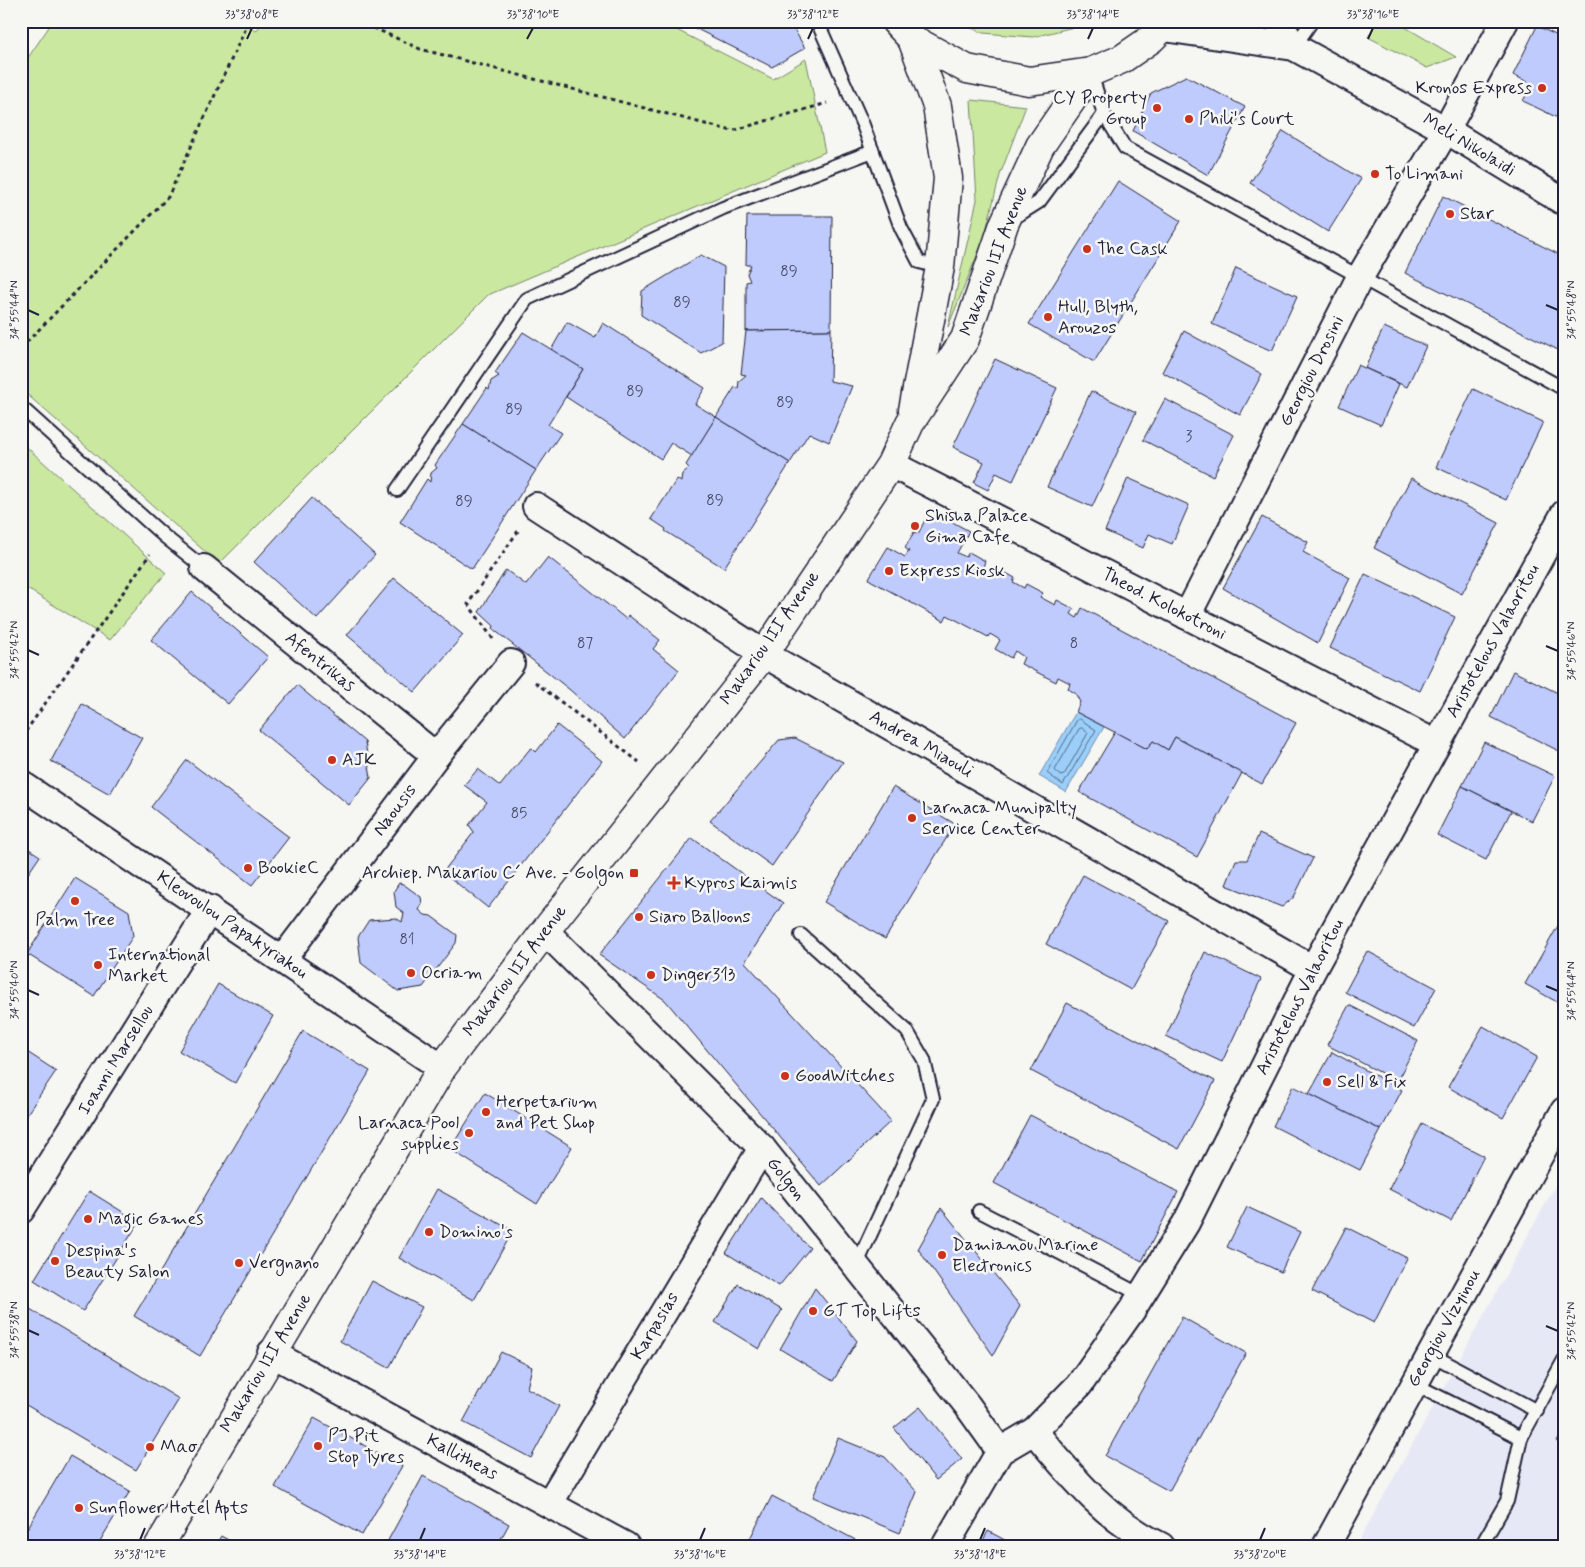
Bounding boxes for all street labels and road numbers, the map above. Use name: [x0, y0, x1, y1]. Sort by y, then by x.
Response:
street label: Meli Nikolaidi: [1418, 108, 1520, 182]
street label: Makariou III Avenue: [954, 183, 1034, 339]
street label: Georgiou Drosini: [1274, 312, 1351, 431]
street label: Aristotelous Valaoritou: [1441, 560, 1545, 722]
street label: Theod. Kolokotroni: [1098, 562, 1230, 646]
street label: Makariou III Avenue: [715, 566, 825, 710]
street label: Afentrikas: [280, 626, 360, 698]
street label: Andrea Miaouli: [865, 705, 977, 783]
street label: Naousis: [368, 779, 422, 841]
street label: Kleovoulou Papakyriakou: [152, 866, 312, 984]
street label: Makariou III Avenue: [458, 900, 572, 1042]
street label: Aristotelous Valaoritou: [1250, 915, 1350, 1079]
street label: Ioanni Marsellou: [73, 1001, 159, 1119]
street label: Golgon: [760, 1152, 811, 1206]
street label: Georgiou Vizyinou: [1402, 1265, 1487, 1392]
street label: Karpasias: [625, 1288, 685, 1364]
street label: Makariou III Avenue: [215, 1289, 317, 1437]
street label: Kallitheas: [422, 1428, 502, 1486]

